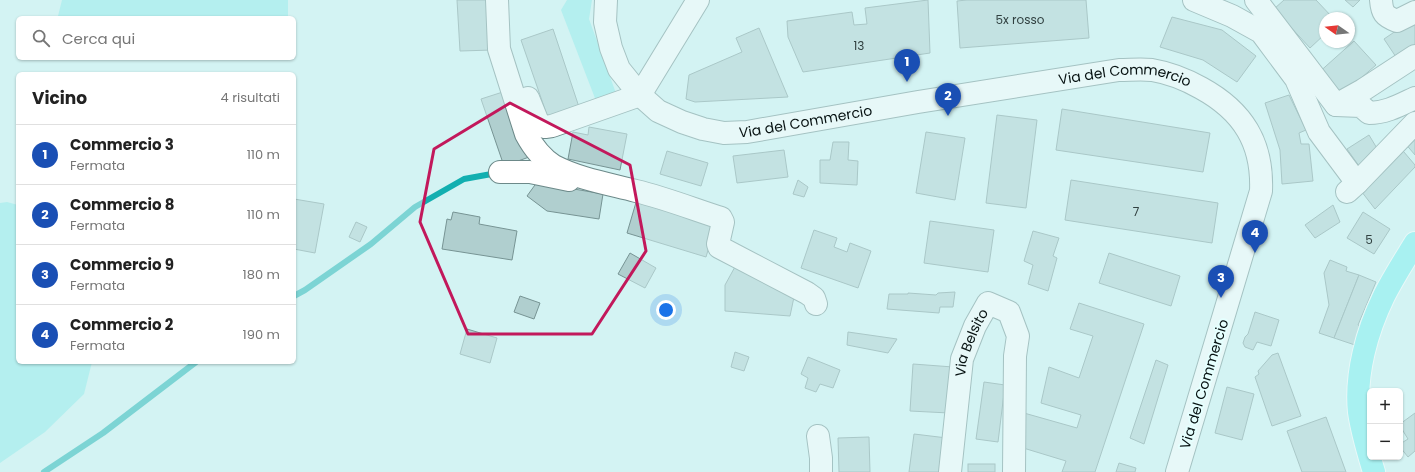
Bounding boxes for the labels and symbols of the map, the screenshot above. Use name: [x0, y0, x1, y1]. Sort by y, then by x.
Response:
house number: 5x rosso: [996, 11, 1045, 28]
north arrow: [1319, 12, 1355, 48]
house number: 13: [854, 37, 864, 54]
pin: 1: [894, 49, 920, 82]
street label: Via del Commercio: [1057, 59, 1195, 92]
pin: 2: [935, 83, 961, 116]
street label: Via del Commercio: [738, 100, 874, 142]
house number: 7: [1133, 203, 1140, 220]
pin: 4: [1242, 220, 1268, 253]
house number: 5: [1365, 231, 1373, 248]
pin: 3: [1208, 265, 1234, 298]
your location: [656, 300, 676, 320]
street label: Via Belsito: [950, 305, 993, 377]
street label: Via del Commercio: [1175, 317, 1233, 451]

